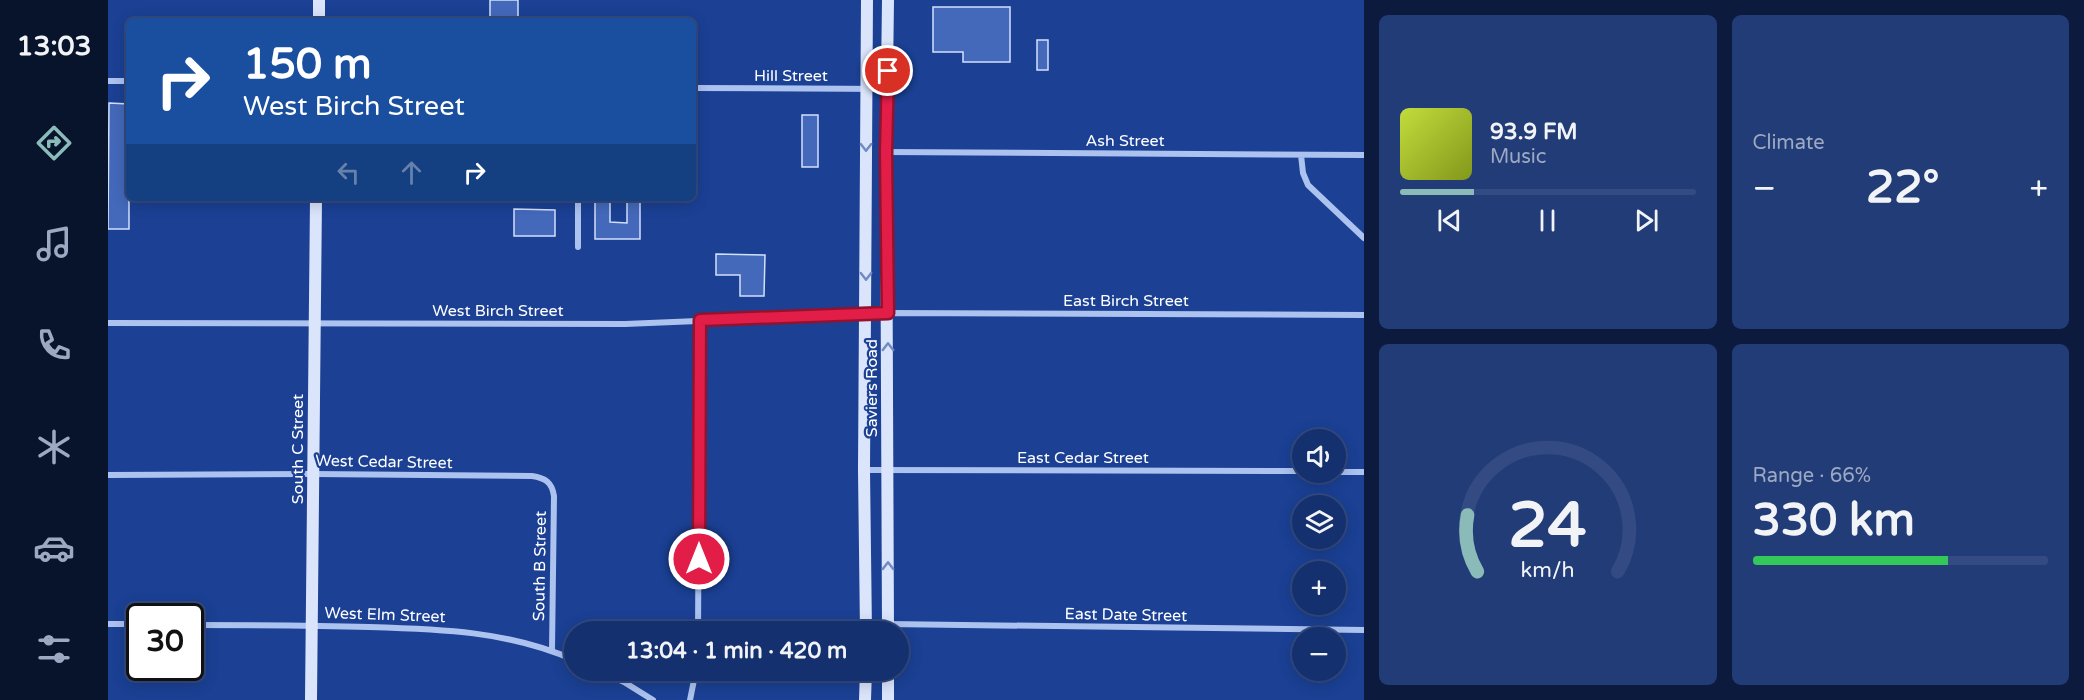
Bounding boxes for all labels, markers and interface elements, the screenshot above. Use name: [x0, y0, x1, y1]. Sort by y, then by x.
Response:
text: 13:03: [17, 30, 91, 63]
text: 150 m: [243, 39, 372, 90]
icon: right: [144, 42, 222, 120]
pin: [862, 45, 913, 96]
icon: arrive: [871, 54, 904, 87]
street label: Hill Street: [754, 66, 828, 86]
text: West Birch Street: [243, 90, 465, 123]
text: 93.9 FM: [1490, 119, 1578, 145]
icon: directions: [33, 122, 75, 164]
street label: Ash Street: [1085, 131, 1165, 151]
text: Climate: [1753, 131, 1825, 155]
one-way arrow: [860, 143, 873, 152]
text: Music: [1490, 145, 1546, 169]
icon: left: [332, 156, 365, 189]
icon: ahead: [395, 156, 428, 189]
icon: right: [458, 156, 491, 189]
text: 22°: [1866, 161, 1939, 215]
text: −: [1753, 169, 1776, 208]
text: +: [2029, 169, 2048, 208]
icon: previous: [1433, 204, 1466, 237]
icon: pause: [1531, 204, 1564, 237]
icon: next: [1630, 204, 1663, 237]
icon: music: [33, 223, 75, 265]
one-way arrow: [860, 271, 872, 280]
street label: East Birch Street: [1063, 291, 1189, 311]
street label: West Birch Street: [432, 301, 564, 321]
icon: phone: [33, 324, 75, 366]
street label: Saviers Road: [862, 339, 882, 437]
one-way arrow: [882, 342, 894, 351]
street label: South C Street: [288, 394, 308, 504]
icon: climate: [33, 426, 75, 468]
map controls: [1292, 429, 1346, 681]
button: sound: [1292, 429, 1346, 483]
street label: East Cedar Street: [1017, 448, 1149, 468]
street label: West Cedar Street: [315, 451, 453, 473]
text: Range · 66%: [1753, 464, 1871, 488]
text: 24: [1509, 489, 1587, 564]
text: 330 km: [1753, 494, 1915, 548]
button: layers: [1292, 495, 1346, 549]
street label: South B Street: [529, 511, 551, 621]
icon: car: [33, 527, 75, 569]
position arrow: [667, 527, 731, 591]
text: km/h: [1521, 557, 1575, 583]
one-way arrow: [882, 561, 894, 570]
button: +: [1292, 561, 1346, 615]
speed limit sign: 30: [126, 603, 204, 681]
street label: West Elm Street: [324, 603, 446, 627]
street label: East Date Street: [1065, 604, 1187, 626]
button: −: [1292, 627, 1346, 681]
icon: filters: [33, 628, 75, 670]
text: 13:04 · 1 min · 420 m: [626, 638, 847, 664]

